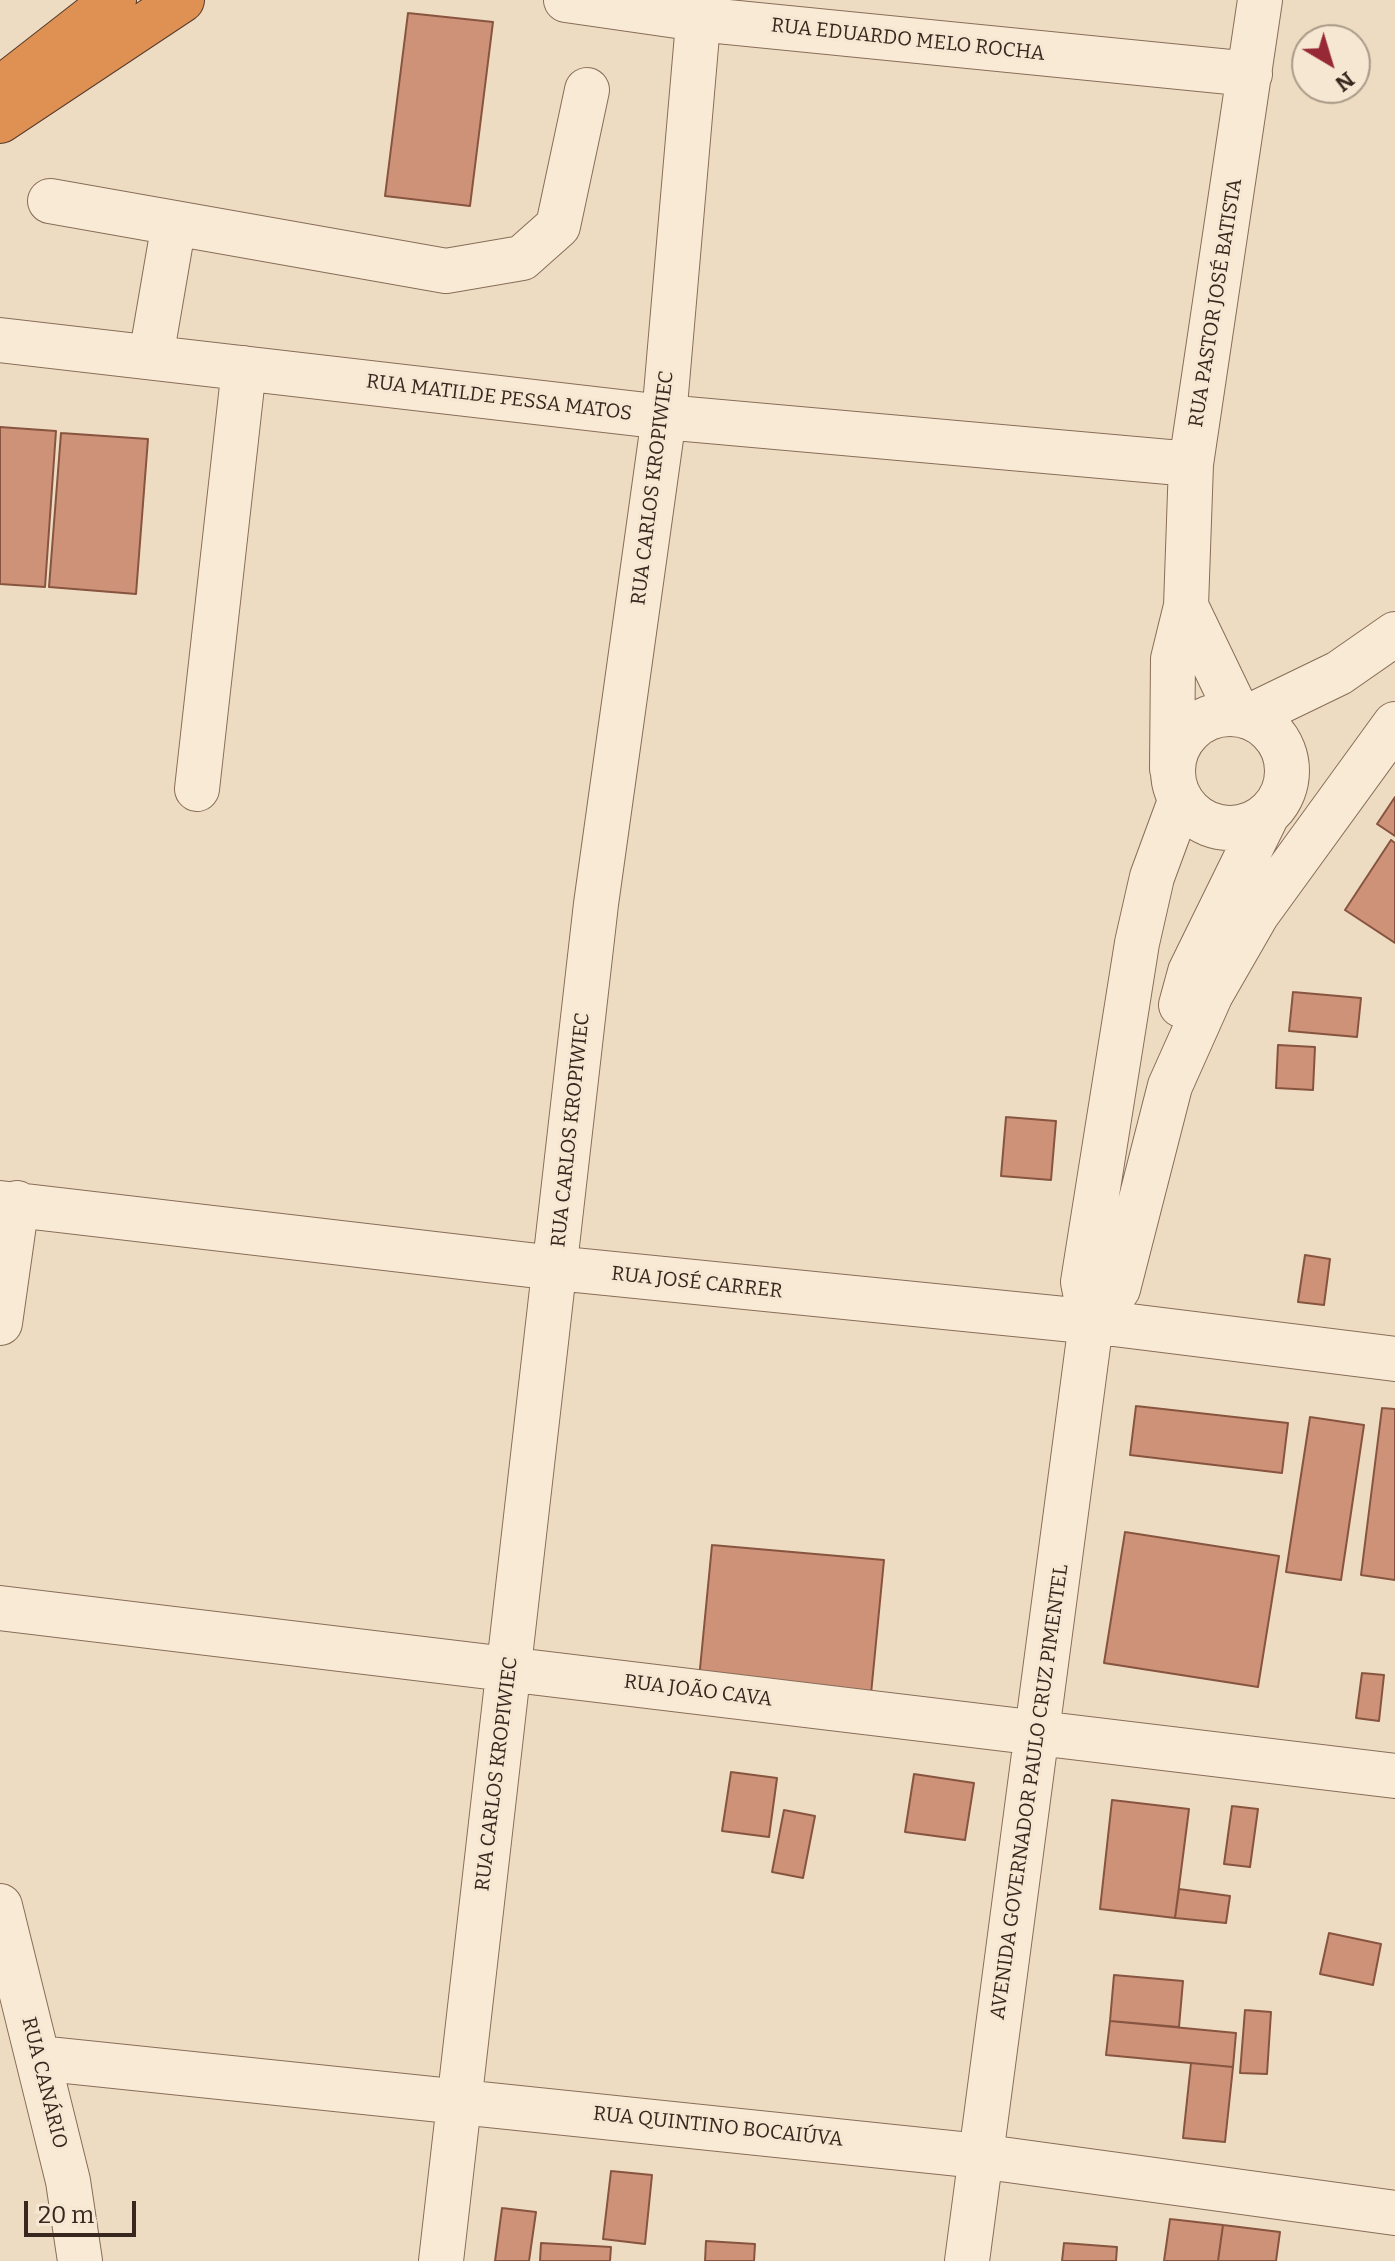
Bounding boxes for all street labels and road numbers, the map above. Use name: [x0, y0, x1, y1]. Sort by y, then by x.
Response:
street label: RUA EDUARDO MELO ROCHA: [770, 14, 1046, 66]
street label: RUA PASTOR JOSÉ BATISTA: [1184, 177, 1248, 429]
street label: RUA CARLOS KROPIWIEC: [627, 369, 679, 607]
street label: RUA MATILDE PESSA MATOS: [365, 370, 633, 426]
street label: RUA CARLOS KROPIWIEC: [547, 1011, 595, 1249]
street label: RUA JOSÉ CARRER: [610, 1262, 784, 1304]
street label: AVENIDA GOVERNADOR PAULO CRUZ PIMENTEL: [986, 1563, 1074, 2021]
street label: RUA CARLOS KROPIWIEC: [471, 1655, 523, 1893]
street label: RUA JOÃO CAVA: [622, 1670, 774, 1712]
street label: RUA CANÁRIO: [16, 2015, 72, 2151]
street label: RUA QUINTINO BOCAIÚVA: [592, 2102, 844, 2152]

